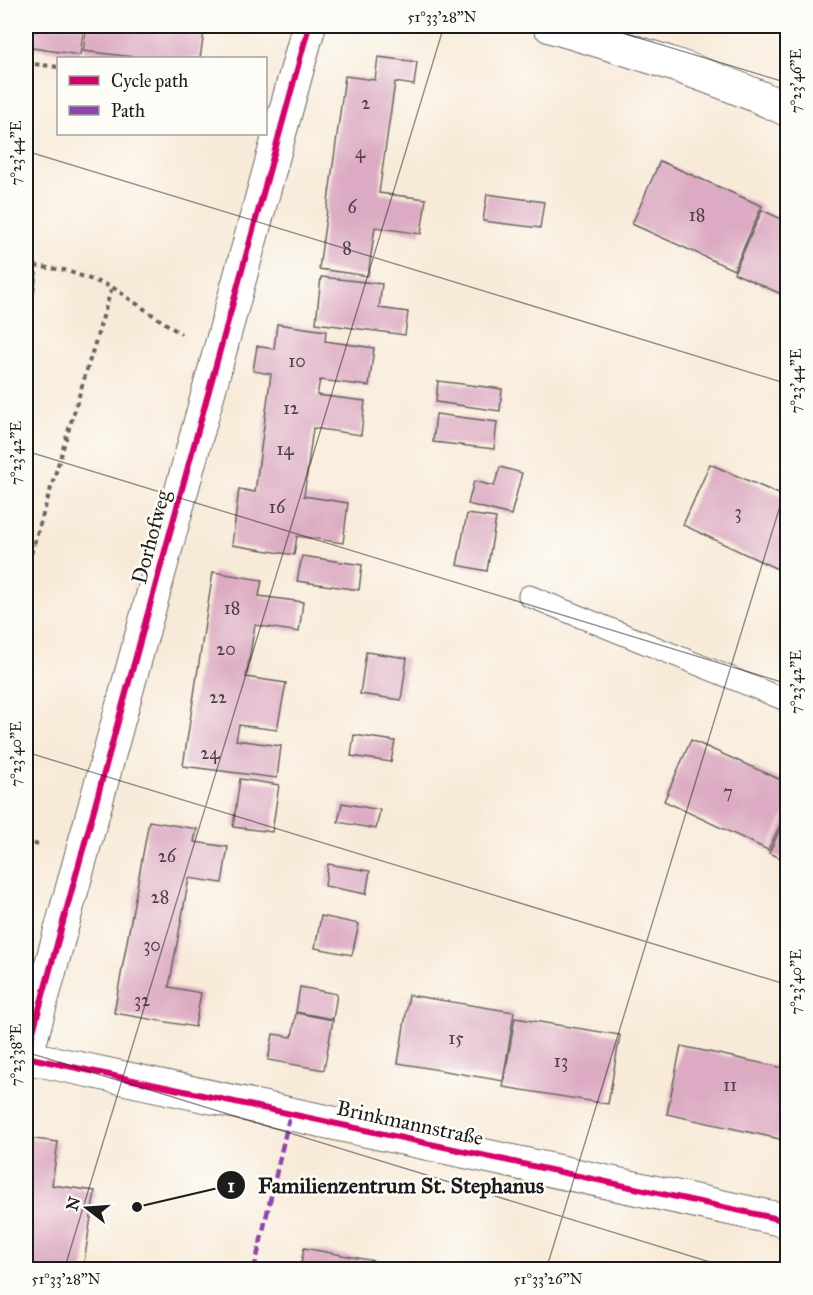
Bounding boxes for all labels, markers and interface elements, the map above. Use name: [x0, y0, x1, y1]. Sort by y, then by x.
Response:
text: 51°33'28"N: [407, 8, 477, 26]
text: 7°23'46"E: [787, 49, 805, 113]
legend: [57, 57, 267, 135]
text: Cycle path: [111, 70, 188, 92]
house number: 2: [362, 92, 371, 114]
text: Path: [111, 100, 145, 122]
text: 7°23'44"E: [7, 120, 25, 186]
house number: 4: [355, 141, 366, 163]
house number: 6: [347, 196, 357, 218]
house number: 18: [689, 204, 705, 226]
house number: 8: [342, 237, 352, 259]
text: 7°23'44"E: [787, 348, 805, 414]
house number: 10: [288, 350, 306, 372]
house number: 12: [283, 397, 299, 419]
text: 7°23'42"E: [7, 421, 25, 485]
house number: 14: [276, 438, 295, 460]
street label: Dorhofweg: [126, 487, 176, 587]
house number: 16: [269, 496, 286, 518]
house number: 3: [734, 501, 742, 523]
house number: 18: [224, 597, 240, 619]
house number: 20: [216, 638, 236, 660]
text: 7°23'42"E: [787, 650, 805, 714]
house number: 22: [209, 686, 227, 708]
text: 7°23'40"E: [7, 721, 25, 787]
house number: 24: [201, 742, 220, 764]
house number: 7: [723, 781, 733, 803]
house number: 26: [158, 845, 177, 867]
house number: 28: [151, 886, 169, 908]
house number: 30: [143, 934, 161, 956]
text: 7°23'40"E: [787, 949, 805, 1015]
house number: 32: [134, 989, 150, 1011]
text: 7°23'38"E: [7, 1024, 25, 1086]
house number: 15: [448, 1027, 464, 1049]
house number: 13: [554, 1050, 568, 1072]
house number: 11: [723, 1074, 737, 1096]
street label: Brinkmannstraße: [334, 1095, 486, 1151]
callout: Familienzentrum St. Stephanus: [216, 1165, 556, 1205]
text: Familienzentrum St. Stephanus: [258, 1172, 544, 1199]
text: 1: [227, 1175, 235, 1197]
north arrow: [57, 1178, 117, 1238]
text: N: [62, 1194, 84, 1213]
text: 51°33'28"N: [31, 1270, 101, 1288]
text: 51°33'26"N: [514, 1270, 583, 1288]

